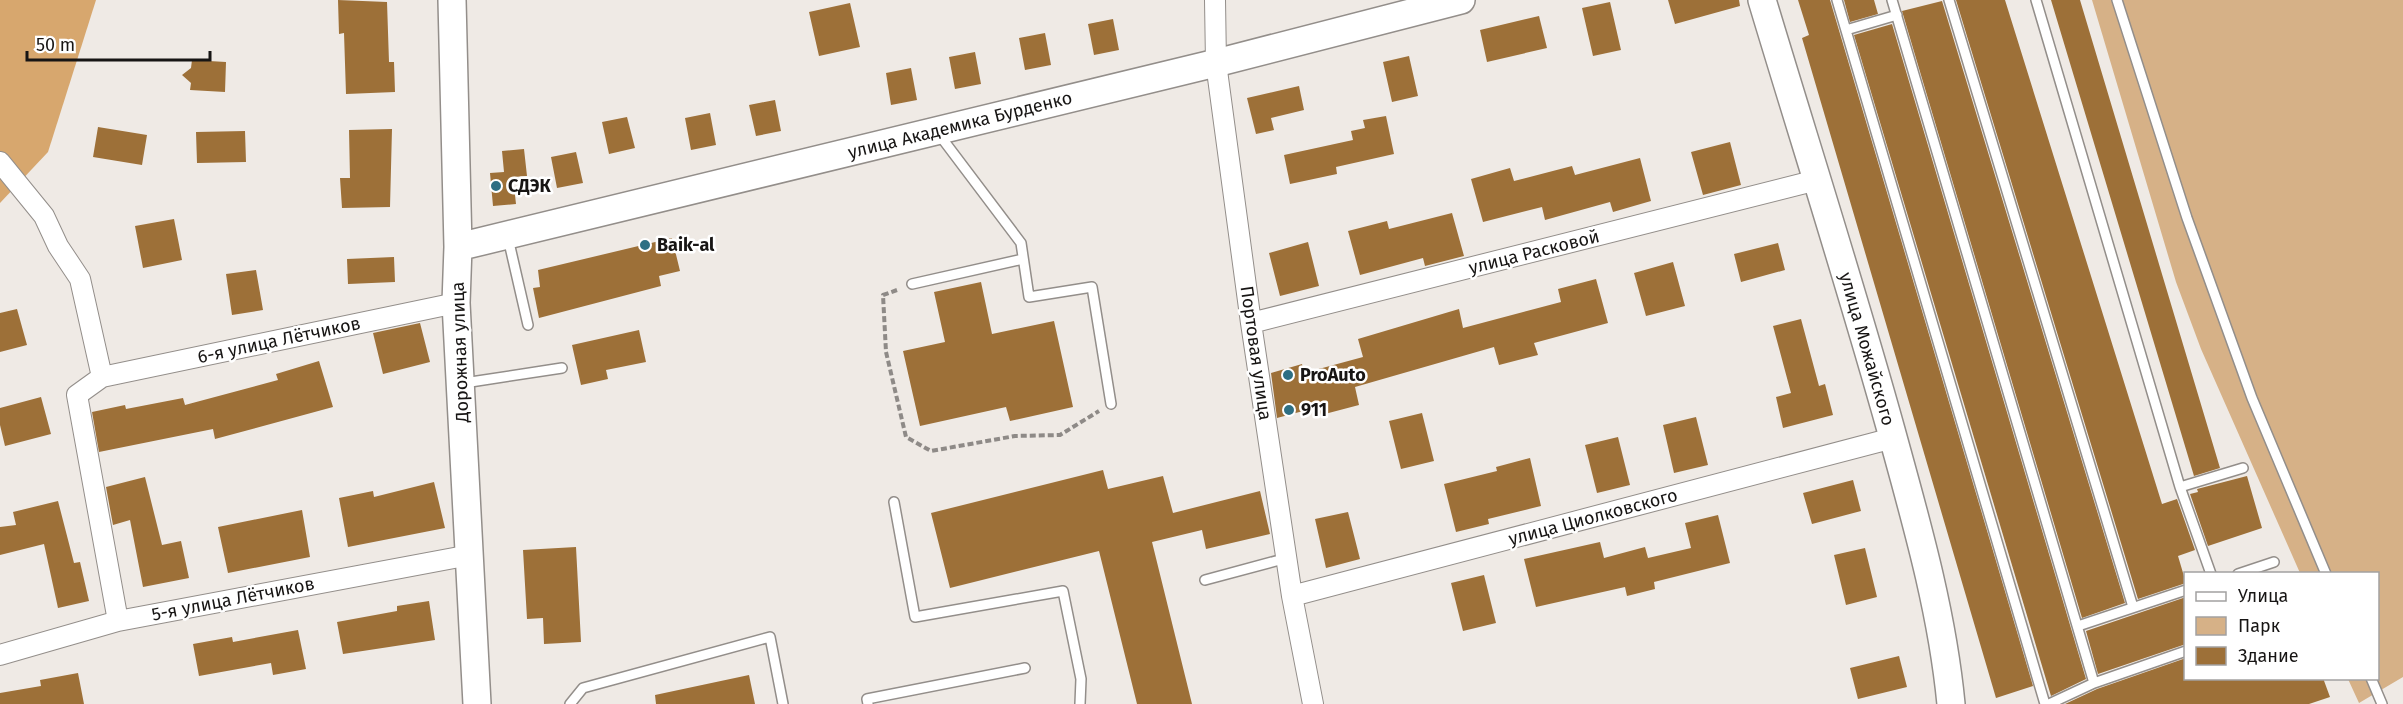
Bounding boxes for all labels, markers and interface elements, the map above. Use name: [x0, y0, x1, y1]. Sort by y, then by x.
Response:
scale bar: [27, 24, 210, 62]
text: 50 m: [36, 34, 75, 56]
street label: улица Академика Бурденко: [846, 86, 1074, 164]
place label: СДЭК: [508, 175, 551, 197]
marker: СДЭК: [489, 179, 503, 193]
street label: улица Расковой: [1466, 225, 1602, 279]
place label: Baik-al: [657, 234, 715, 256]
marker: Baik-al: [638, 238, 652, 252]
street label: улица Можайского: [1835, 270, 1899, 428]
street label: Дорожная улица: [447, 281, 473, 424]
street label: Портовая улица: [1236, 284, 1276, 422]
street label: 6-я улица Лётчиков: [195, 312, 363, 368]
place label: ProAuto: [1300, 364, 1366, 386]
marker: ProAuto: [1281, 368, 1295, 382]
place label: 911: [1301, 399, 1327, 421]
marker: 911: [1282, 403, 1296, 417]
street label: улица Циолковского: [1506, 484, 1680, 550]
street label: 5-я улица Лётчиков: [150, 572, 316, 626]
legend: [2184, 572, 2379, 680]
text: Улица: [2238, 585, 2288, 607]
text: Парк: [2238, 615, 2281, 637]
text: Здание: [2238, 645, 2299, 667]

